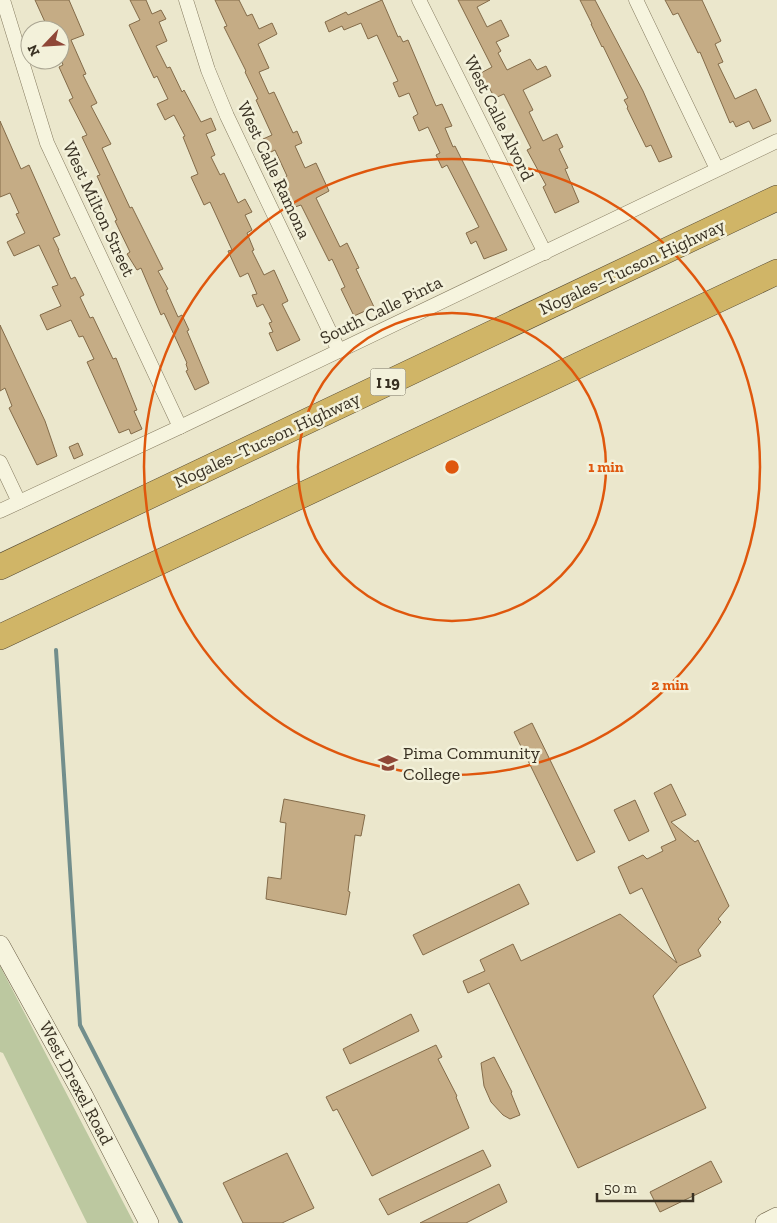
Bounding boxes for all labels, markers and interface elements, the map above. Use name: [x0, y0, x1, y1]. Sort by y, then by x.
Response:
north arrow: [20, 20, 70, 70]
text: N: [24, 42, 44, 59]
street label: West Calle Alvord: [459, 52, 539, 184]
street label: West Calle Ramona: [233, 98, 316, 242]
street label: West Milton Street: [58, 138, 140, 280]
street label: Nogales–Tucson Highway: [536, 214, 729, 320]
street label: South Calle Pinta: [316, 271, 446, 349]
road number: I 19: [370, 368, 406, 396]
street label: Nogales–Tucson Highway: [171, 387, 364, 493]
centre of rings: [443, 458, 461, 476]
text: 1 min: [588, 458, 624, 476]
text: 2 min: [651, 676, 689, 694]
place label: Pima Community College: [403, 742, 541, 785]
school or university icon: Pima Community College: [377, 752, 399, 774]
street label: West Drexel Road: [34, 1018, 118, 1149]
scale bar: [597, 1170, 693, 1202]
text: 50 m: [604, 1179, 637, 1197]

